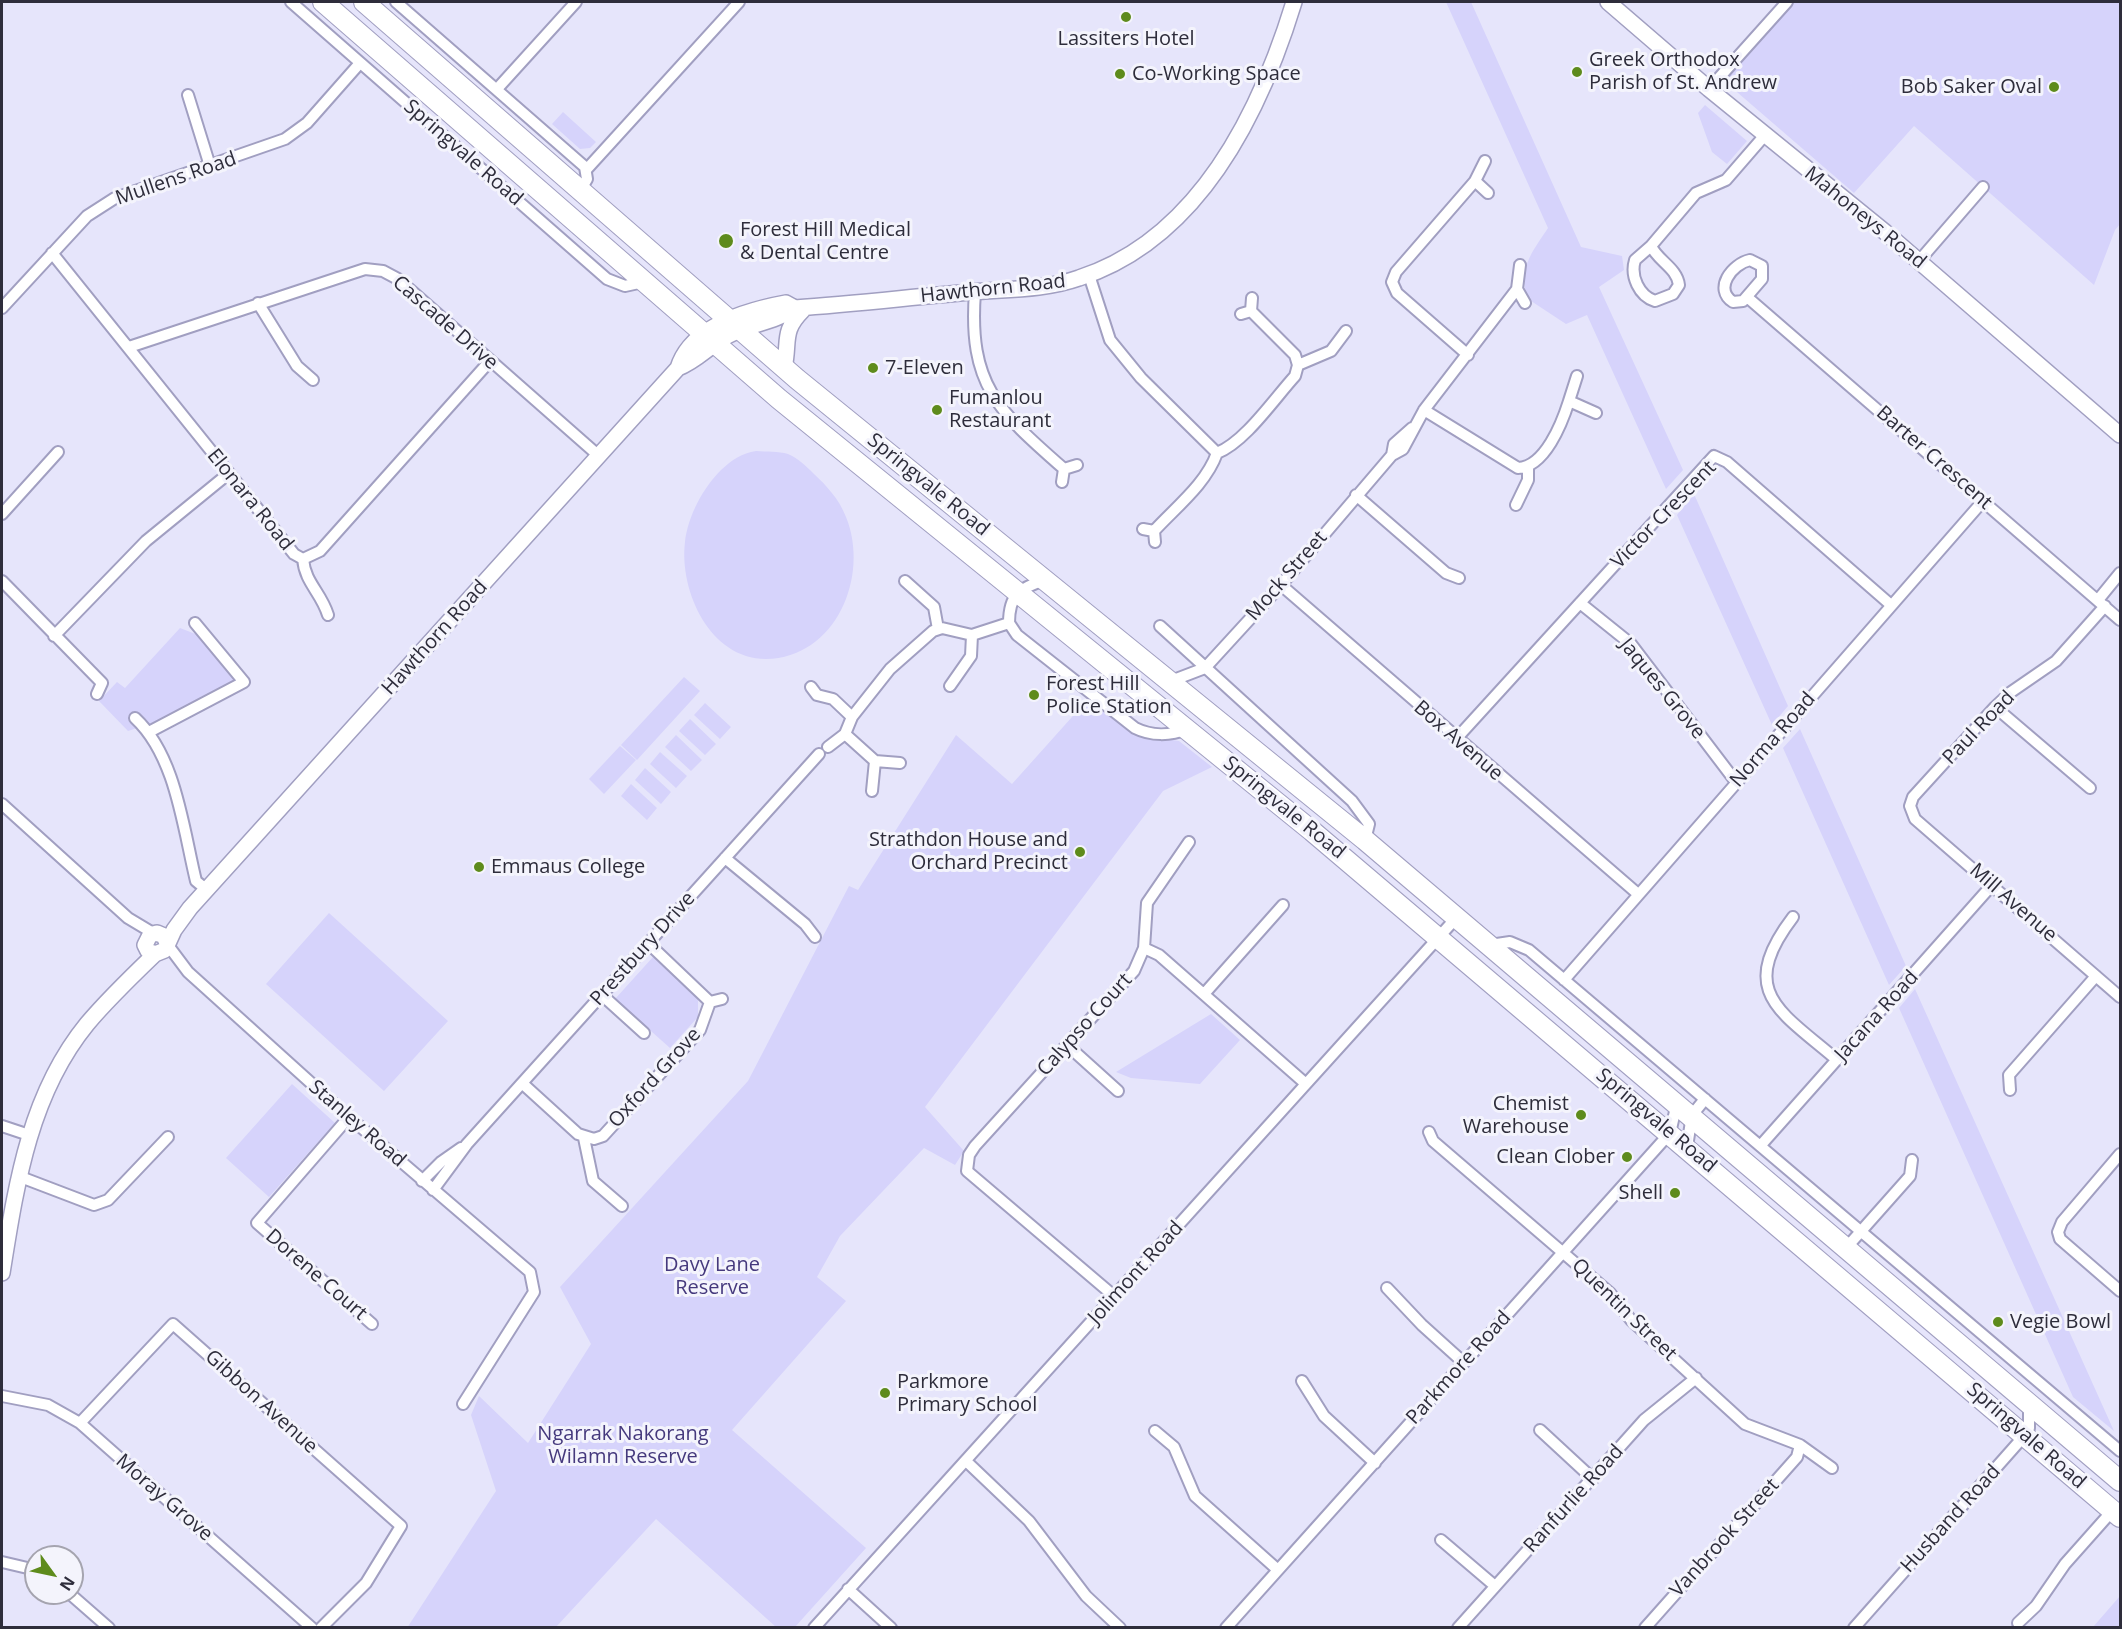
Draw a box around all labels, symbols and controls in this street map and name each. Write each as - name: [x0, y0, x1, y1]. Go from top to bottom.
- marker: Lassiters Hotel: [1119, 10, 1133, 24]
- place label: Lassiters Hotel: [1057, 27, 1195, 51]
- place label: Greek Orthodox Parish of St. Andrew: [1589, 48, 1777, 95]
- place label: Co-Working Space: [1132, 62, 1301, 86]
- marker: Greek Orthodox Parish of St. Andrew: [1570, 65, 1584, 79]
- marker: Co-Working Space: [1113, 67, 1127, 81]
- place label: Bob Saker Oval: [1901, 75, 2042, 99]
- marker: Bob Saker Oval: [2047, 80, 2061, 94]
- street label: Springvale Road: [399, 95, 527, 211]
- street label: Mullens Road: [112, 147, 240, 211]
- street label: Mahoneys Road: [1799, 162, 1931, 274]
- place label: Forest Hill Medical & Dental Centre: [740, 218, 911, 265]
- marker: Forest Hill Medical & Dental Centre: [717, 232, 735, 250]
- street label: Hawthorn Road: [919, 269, 1067, 309]
- street label: Cascade Drive: [387, 271, 503, 375]
- place label: 7-Eleven: [885, 356, 964, 380]
- marker: 7-Eleven: [866, 361, 880, 375]
- place label: Fumanlou Restaurant: [949, 386, 1051, 433]
- street label: Barter Crescent: [1871, 401, 1997, 515]
- marker: Fumanlou Restaurant: [930, 403, 944, 417]
- street label: Springvale Road: [862, 429, 994, 541]
- street label: Elonara Road: [202, 444, 298, 556]
- street label: Victor Crescent: [1606, 456, 1722, 574]
- street label: Mock Street: [1241, 526, 1333, 626]
- street label: Hawthorn Road: [377, 576, 493, 700]
- street label: Jaques Grove: [1614, 634, 1710, 744]
- place label: Forest Hill Police Station: [1046, 672, 1172, 719]
- street label: Paul Road: [1938, 686, 2020, 770]
- marker: Forest Hill Police Station: [1027, 688, 1041, 702]
- street label: Norma Road: [1725, 688, 1821, 792]
- street label: Box Avenue: [1409, 696, 1507, 786]
- street label: Springvale Road: [1218, 752, 1350, 864]
- place label: Strathdon House and Orchard Precinct: [869, 828, 1068, 875]
- marker: Strathdon House and Orchard Precinct: [1073, 845, 1087, 859]
- place label: Emmaus College: [491, 855, 645, 879]
- street label: Mill Avenue: [1964, 859, 2062, 947]
- marker: Emmaus College: [472, 860, 486, 874]
- street label: Prestbury Drive: [586, 887, 700, 1011]
- street label: Jacana Road: [1830, 966, 1924, 1066]
- street label: Calypso Court: [1033, 969, 1137, 1081]
- street label: Oxford Grove: [604, 1023, 706, 1133]
- street label: Springvale Road: [1591, 1064, 1721, 1178]
- street label: Stanley Road: [304, 1075, 410, 1173]
- place label: Chemist Warehouse: [1463, 1092, 1569, 1139]
- marker: Chemist Warehouse: [1574, 1108, 1588, 1122]
- place label: Clean Clober: [1496, 1145, 1615, 1169]
- marker: Clean Clober: [1620, 1150, 1634, 1164]
- place label: Shell: [1618, 1181, 1663, 1205]
- marker: Shell: [1668, 1186, 1682, 1200]
- street label: Jolimont Road: [1083, 1217, 1189, 1329]
- street label: Dorene Court: [260, 1224, 372, 1326]
- park label: Davy Lane Reserve: [664, 1253, 760, 1300]
- street label: Quentin Street: [1566, 1254, 1682, 1366]
- street label: Parkmore Road: [1402, 1306, 1516, 1430]
- place label: Vegie Bowl: [2010, 1310, 2111, 1334]
- marker: Vegie Bowl: [1991, 1315, 2005, 1329]
- street label: Gibbon Avenue: [200, 1345, 322, 1459]
- place label: Parkmore Primary School: [897, 1370, 1037, 1417]
- street label: Springvale Road: [1962, 1378, 2090, 1494]
- marker: Parkmore Primary School: [878, 1386, 892, 1400]
- park label: Ngarrak Nakorang Wilamn Reserve: [537, 1422, 709, 1469]
- street label: Ranfurlie Road: [1519, 1440, 1629, 1558]
- street label: Moray Grove: [111, 1449, 217, 1547]
- street label: Husband Road: [1896, 1460, 2006, 1578]
- street label: Vanbrook Street: [1665, 1474, 1785, 1602]
- north arrow: [24, 1545, 84, 1605]
- text: N: [55, 1572, 80, 1595]

